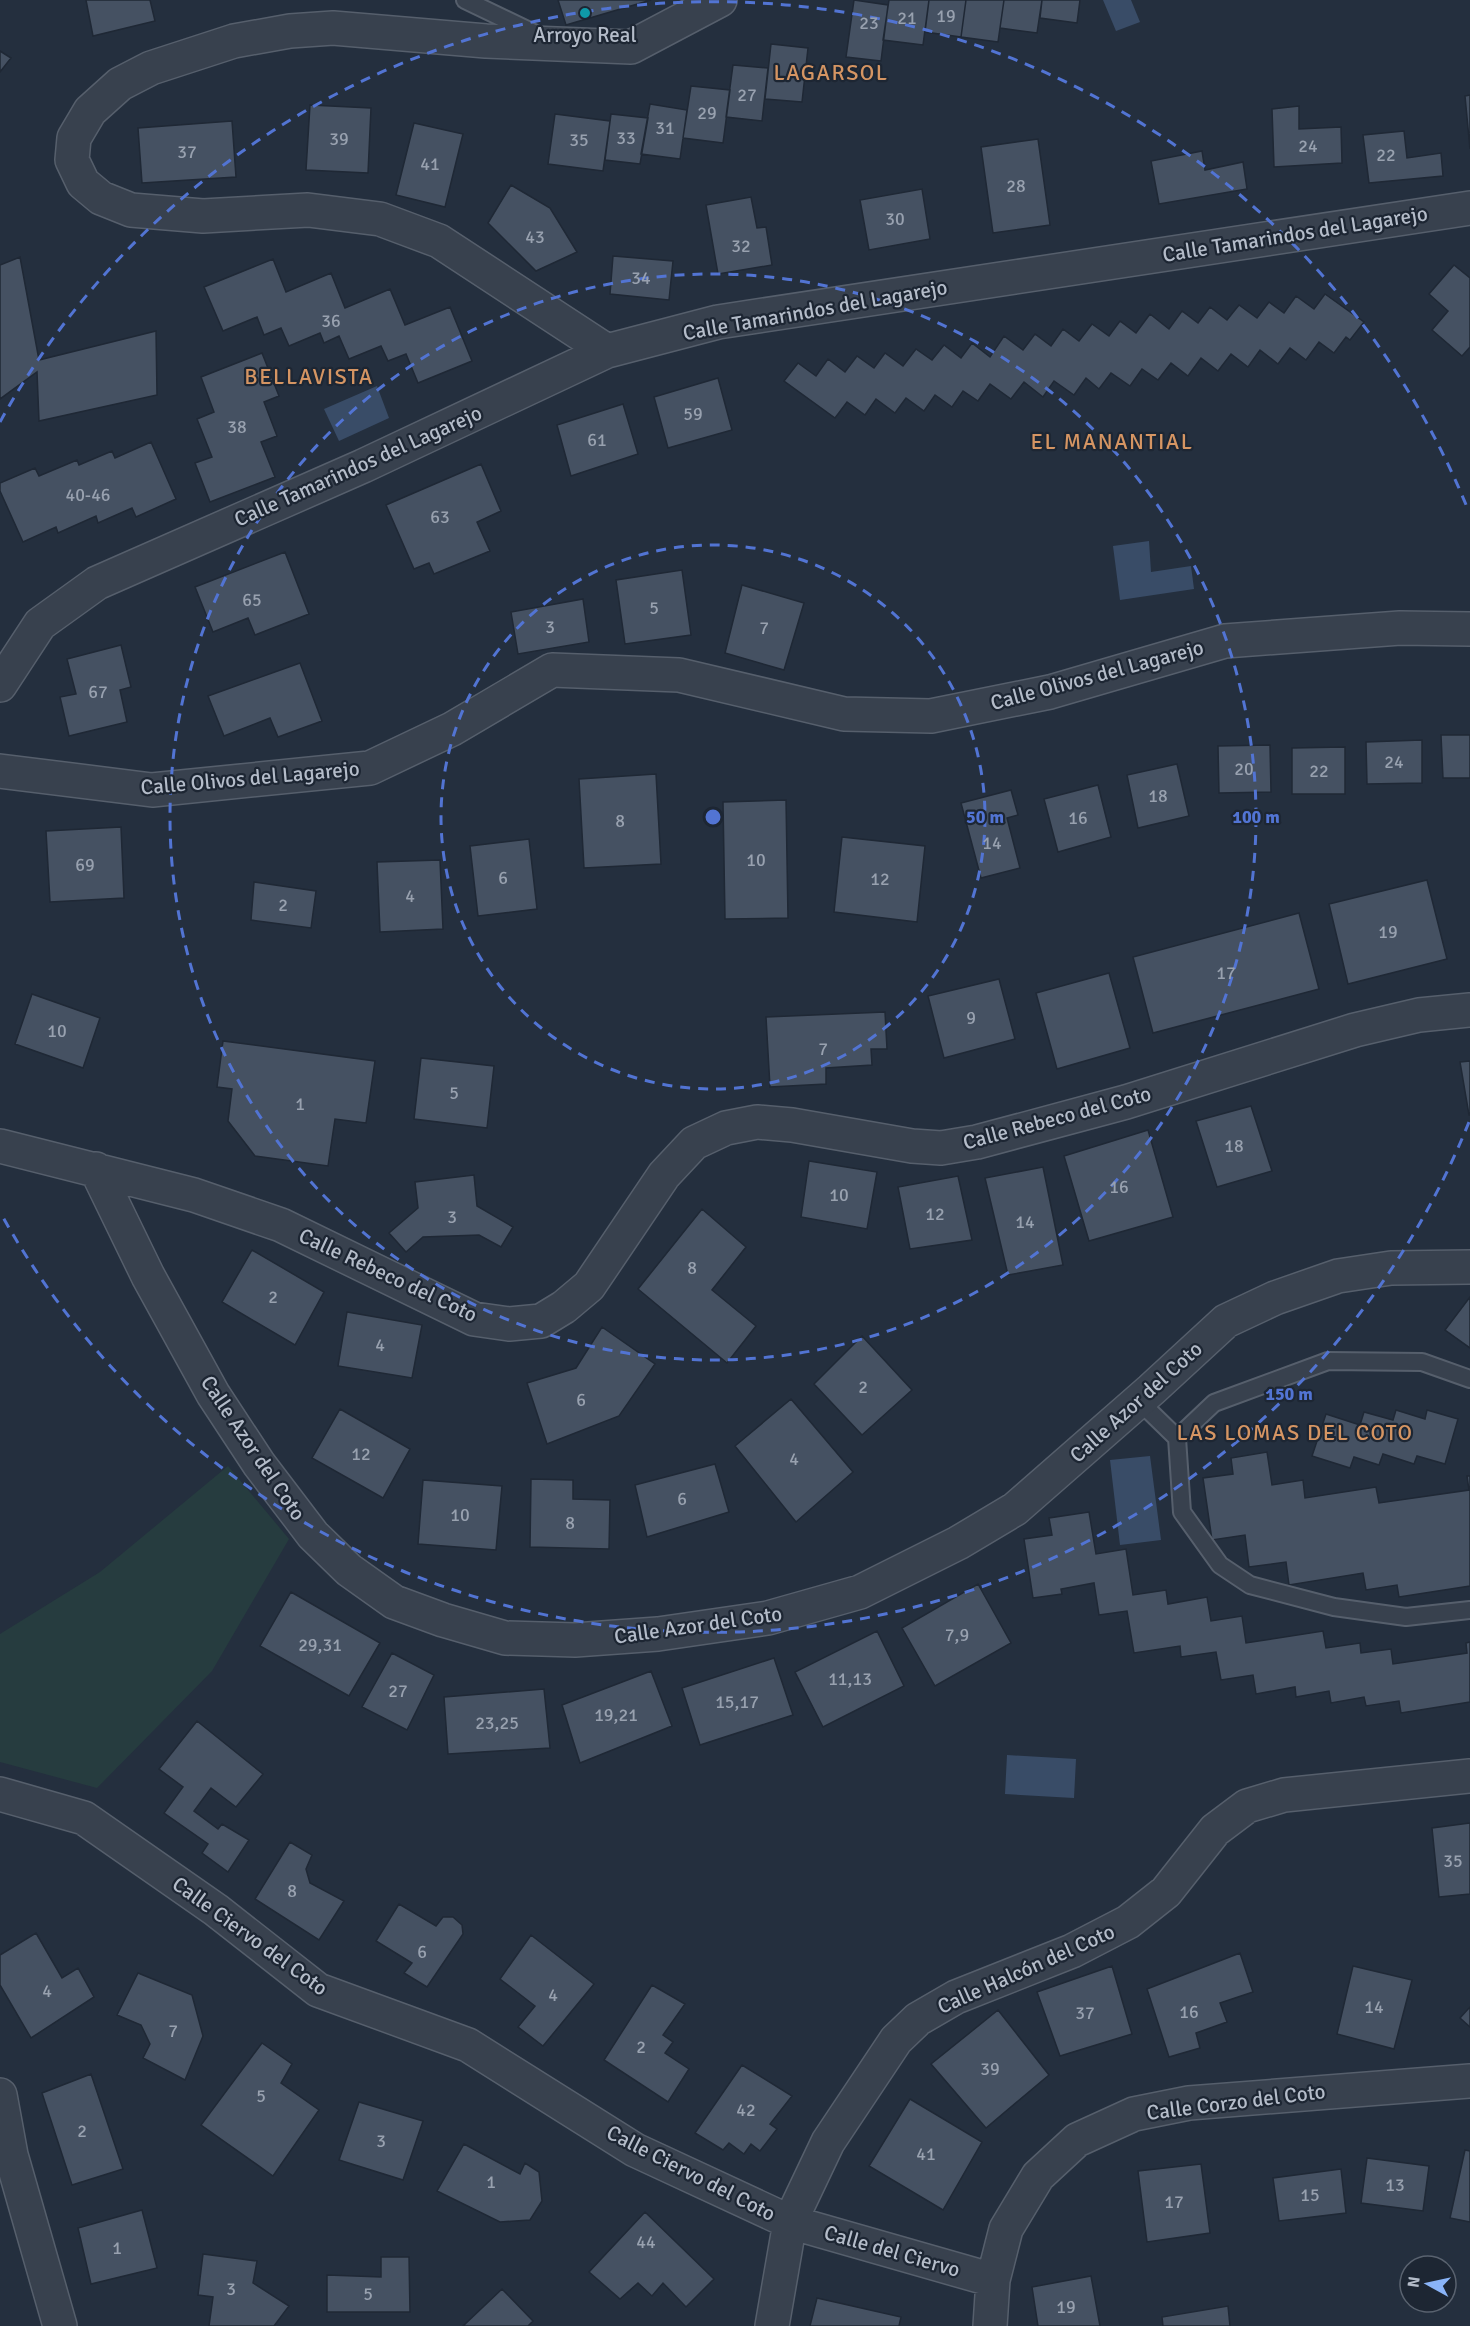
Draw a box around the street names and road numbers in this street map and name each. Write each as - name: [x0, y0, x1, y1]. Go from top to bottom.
- street label: Calle Tamarindos del Lagarejo: [1161, 200, 1429, 268]
- street label: Calle Tamarindos del Lagarejo: [681, 274, 949, 346]
- street label: Calle Tamarindos del Lagarejo: [230, 400, 486, 532]
- street label: Calle Olivos del Lagarejo: [988, 634, 1206, 716]
- street label: Calle Olivos del Lagarejo: [139, 755, 361, 801]
- street label: Calle Rebeco del Coto: [960, 1080, 1154, 1156]
- street label: Calle Rebeco del Coto: [295, 1222, 481, 1328]
- street label: Calle Azor del Coto: [1064, 1336, 1208, 1468]
- street label: Calle Azor del Coto: [195, 1371, 311, 1525]
- street label: Calle Azor del Coto: [612, 1600, 784, 1650]
- street label: Calle Ciervo del Coto: [167, 1871, 333, 2001]
- street label: Calle Halcón del Coto: [933, 1918, 1119, 2020]
- street label: Calle Corzo del Coto: [1145, 2078, 1327, 2126]
- street label: Calle Ciervo del Coto: [602, 2119, 780, 2227]
- street label: Calle del Ciervo: [821, 2219, 963, 2283]

